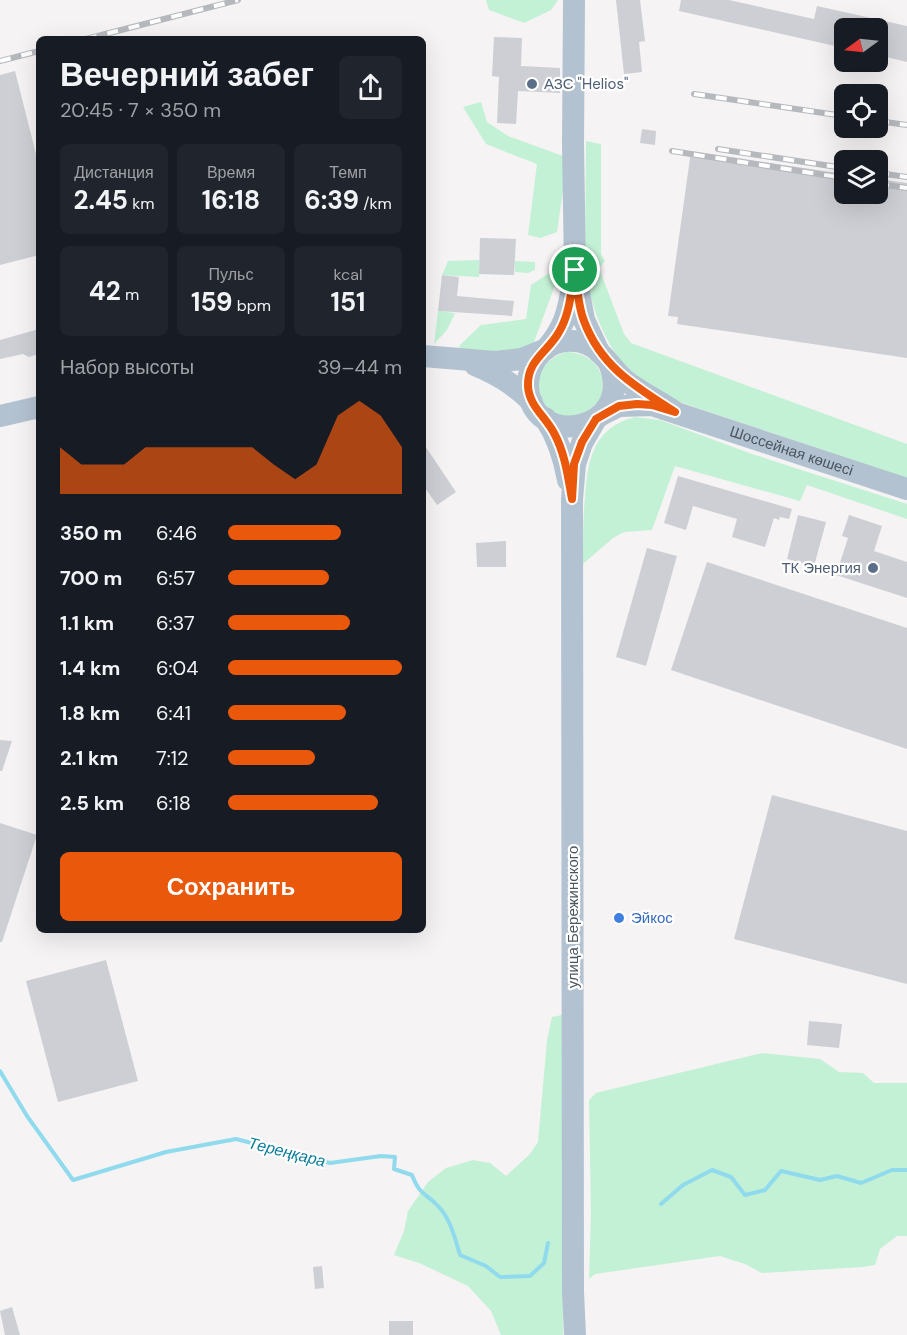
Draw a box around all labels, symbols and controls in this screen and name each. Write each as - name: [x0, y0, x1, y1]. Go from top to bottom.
- north arrow: [834, 18, 888, 72]
- map controls: [834, 18, 888, 204]
- text: Вечерний забег: [60, 53, 314, 96]
- button: share: [339, 56, 402, 119]
- place label: АЗС "Helios": [544, 74, 628, 94]
- marker: АЗС "Helios": [525, 77, 539, 91]
- button: locate: [834, 84, 888, 138]
- text: 20:45 · 7 × 350 m: [60, 97, 221, 123]
- button: layers: [834, 150, 888, 204]
- text: Дистанция: [74, 162, 154, 183]
- text: Время: [207, 162, 255, 183]
- text: Темп: [329, 162, 367, 183]
- text: 2.45: [73, 183, 128, 217]
- text: 16:18: [202, 183, 260, 217]
- text: 6:39: [304, 183, 359, 217]
- text: km: [128, 193, 155, 214]
- text: /km: [359, 193, 392, 214]
- pin: [549, 244, 600, 295]
- icon: arrive: [558, 253, 591, 286]
- text: Пульс: [209, 264, 253, 285]
- text: kcal: [334, 264, 362, 285]
- text: 42: [89, 274, 121, 308]
- text: m: [121, 284, 139, 305]
- text: 159: [191, 285, 232, 319]
- text: 151: [330, 285, 366, 319]
- text: bpm: [232, 295, 271, 316]
- text: Набор высоты: [60, 354, 194, 380]
- text: 39–44 m: [317, 354, 402, 380]
- street label: Шоссейная көшесі: [727, 421, 856, 481]
- text: 350 m: [60, 520, 122, 546]
- text: 6:46: [156, 520, 197, 546]
- place label: ТК Энергия: [781, 558, 861, 578]
- marker: ТК Энергия: [866, 561, 880, 575]
- text: 700 m: [60, 565, 122, 591]
- text: 6:57: [156, 565, 195, 591]
- text: 1.1 km: [60, 610, 114, 636]
- text: 6:37: [156, 610, 195, 636]
- text: 1.4 km: [60, 655, 120, 681]
- text: 6:04: [156, 655, 198, 681]
- text: 1.8 km: [60, 700, 120, 726]
- text: 6:41: [156, 700, 191, 726]
- text: 2.1 km: [60, 745, 118, 771]
- text: 7:12: [156, 745, 188, 771]
- text: 2.5 km: [60, 790, 124, 816]
- text: 6:18: [156, 790, 191, 816]
- street label: улица Бережинского: [563, 846, 583, 988]
- button: Сохранить: [60, 852, 402, 921]
- place label: Эйкос: [631, 908, 673, 928]
- marker: Эйкос: [612, 911, 626, 925]
- water label: Тереңқара: [246, 1132, 328, 1172]

